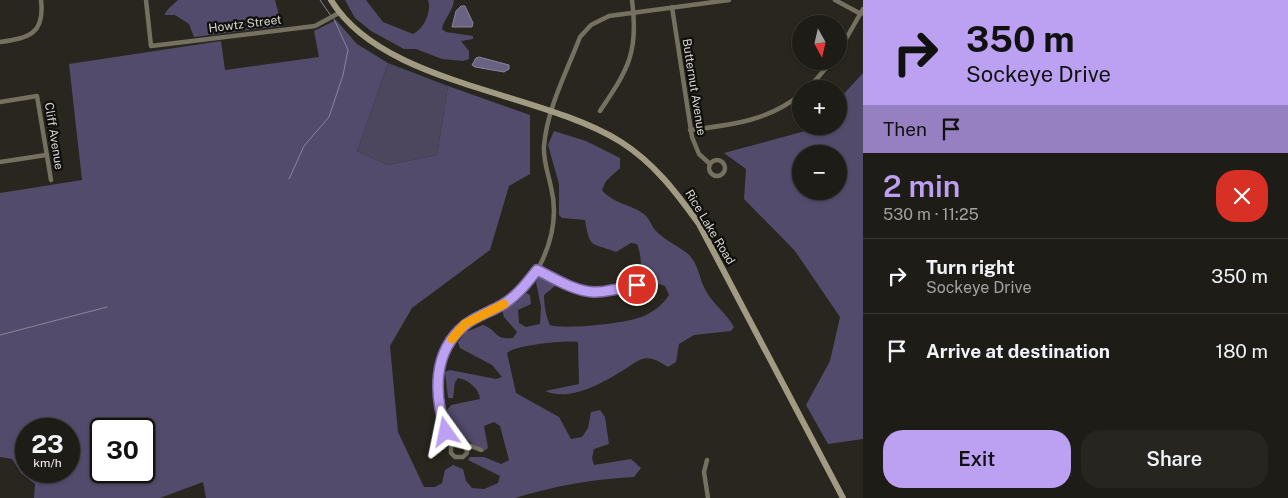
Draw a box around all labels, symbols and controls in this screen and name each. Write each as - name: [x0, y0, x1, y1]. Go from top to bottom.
- street label: Howtz Street: [208, 13, 283, 35]
- north arrow: [792, 15, 848, 70]
- map controls: [792, 15, 847, 200]
- text: 350 m: [966, 19, 1075, 60]
- icon: right: [883, 20, 948, 85]
- street label: Butternut Avenue: [679, 38, 709, 137]
- text: Sockeye Drive: [966, 61, 1111, 87]
- button: +: [792, 80, 847, 135]
- street label: Cliff Avenue: [42, 101, 66, 171]
- icon: arrive: [937, 115, 965, 143]
- text: Then: [883, 118, 927, 140]
- button: −: [792, 145, 847, 200]
- text: 2 min: [883, 168, 960, 204]
- button: close: [1216, 170, 1268, 222]
- street label: Rice Lake Road: [682, 187, 738, 267]
- text: 530 m · 11:25: [883, 205, 979, 224]
- text: Turn right: [926, 256, 1015, 278]
- icon: right: [883, 262, 911, 290]
- pin: [616, 264, 658, 306]
- text: 350 m: [1211, 265, 1268, 287]
- icon: arrive: [623, 271, 651, 299]
- text: Sockeye Drive: [926, 278, 1031, 297]
- icon: arrive: [883, 337, 911, 365]
- text: Arrive at destination: [926, 340, 1110, 362]
- text: 180 m: [1215, 340, 1268, 362]
- position arrow: [419, 405, 471, 457]
- speed limit sign: 30: [90, 418, 155, 483]
- text: 23: [31, 429, 64, 459]
- button: Exit: [883, 430, 1071, 488]
- button: Share: [1081, 430, 1268, 488]
- text: km/h: [33, 456, 62, 470]

